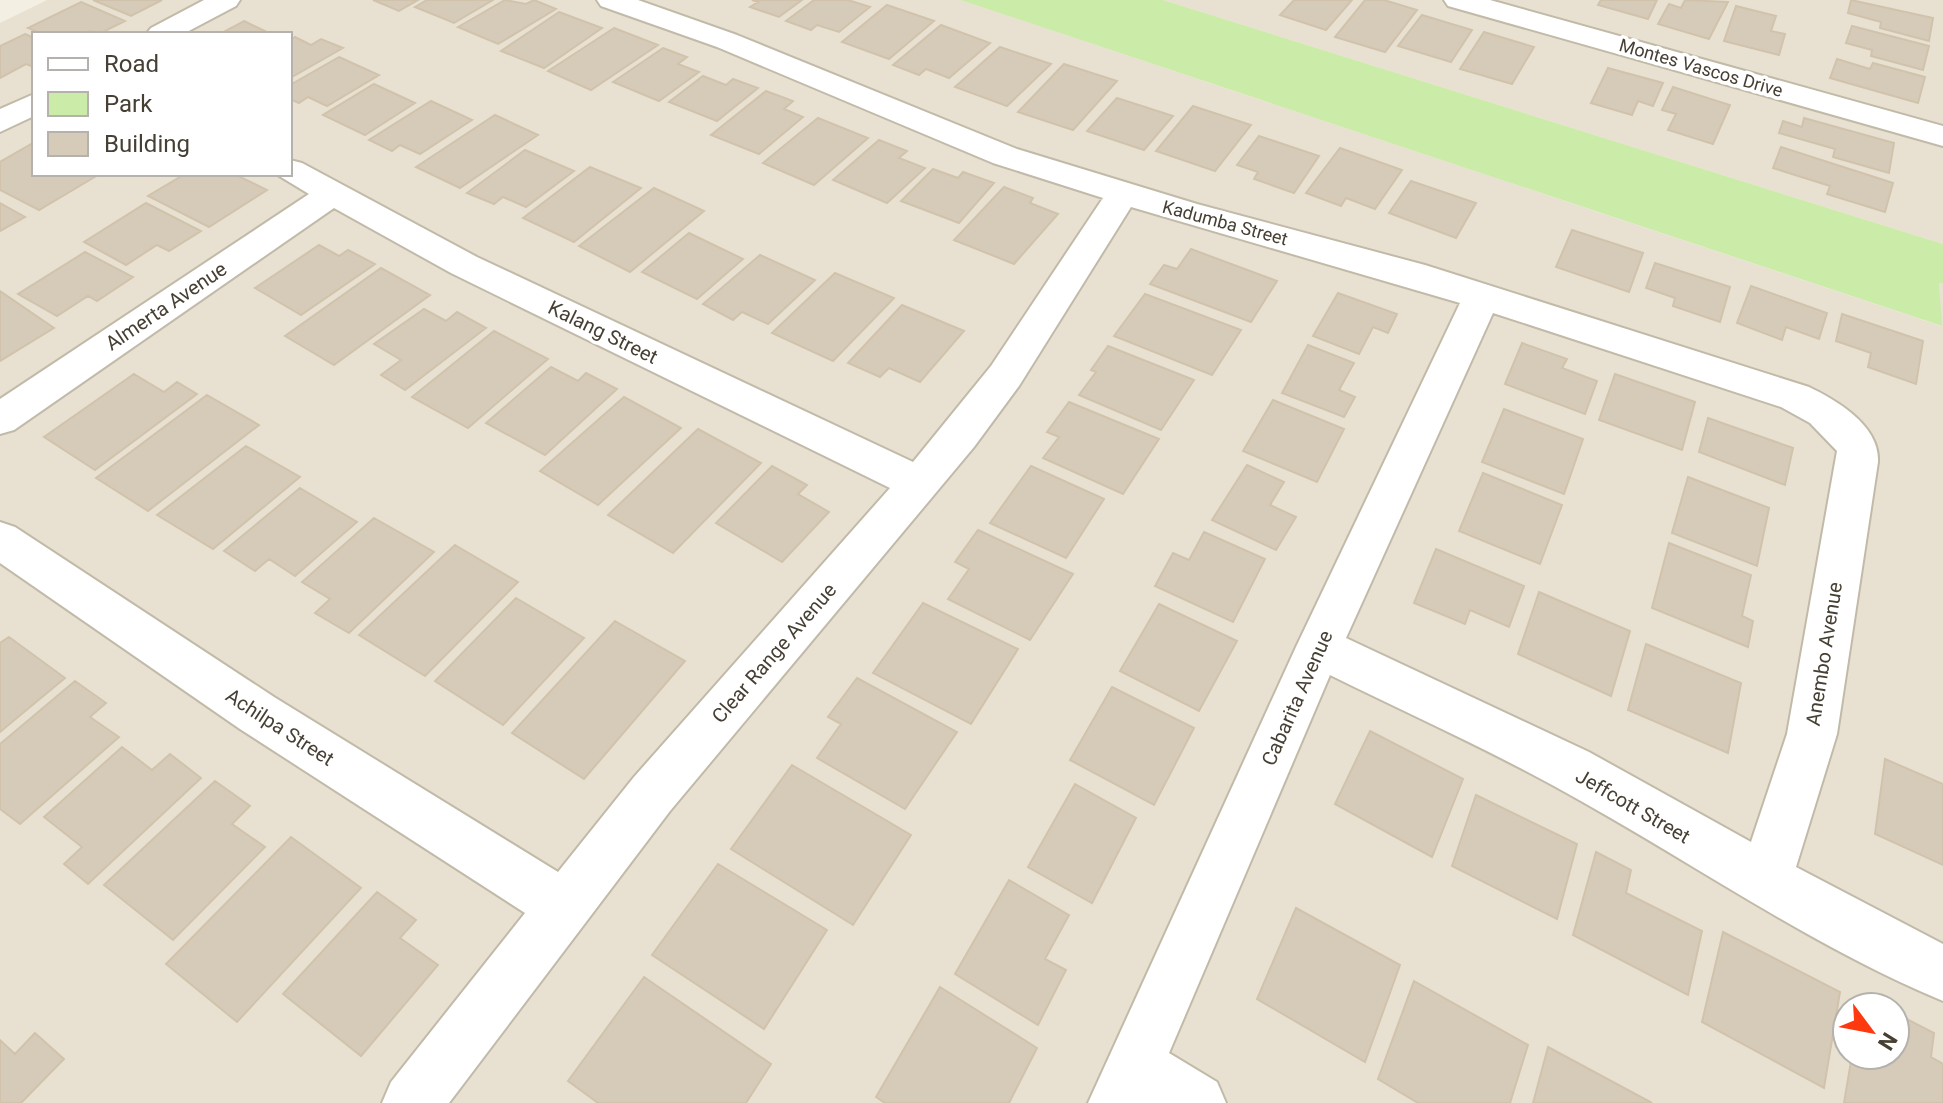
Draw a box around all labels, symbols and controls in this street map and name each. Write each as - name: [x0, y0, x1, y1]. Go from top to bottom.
- legend: [32, 32, 292, 176]
- street label: Montes Vascos Drive: [1617, 34, 1785, 101]
- text: Road: [104, 50, 159, 78]
- text: Park: [104, 90, 153, 118]
- text: Building: [104, 130, 190, 158]
- street label: Kadumba Street: [1160, 196, 1290, 249]
- street label: Almerta Avenue: [101, 257, 231, 355]
- street label: Kalang Street: [544, 295, 662, 369]
- street label: Clear Range Avenue: [707, 578, 841, 728]
- street label: Anembo Avenue: [1801, 580, 1847, 728]
- street label: Cabarita Avenue: [1256, 627, 1338, 769]
- street label: Achilpa Street: [221, 683, 339, 771]
- street label: Jeffcott Street: [1572, 764, 1694, 848]
- north arrow: [1831, 991, 1911, 1071]
- text: N: [1873, 1028, 1902, 1055]

